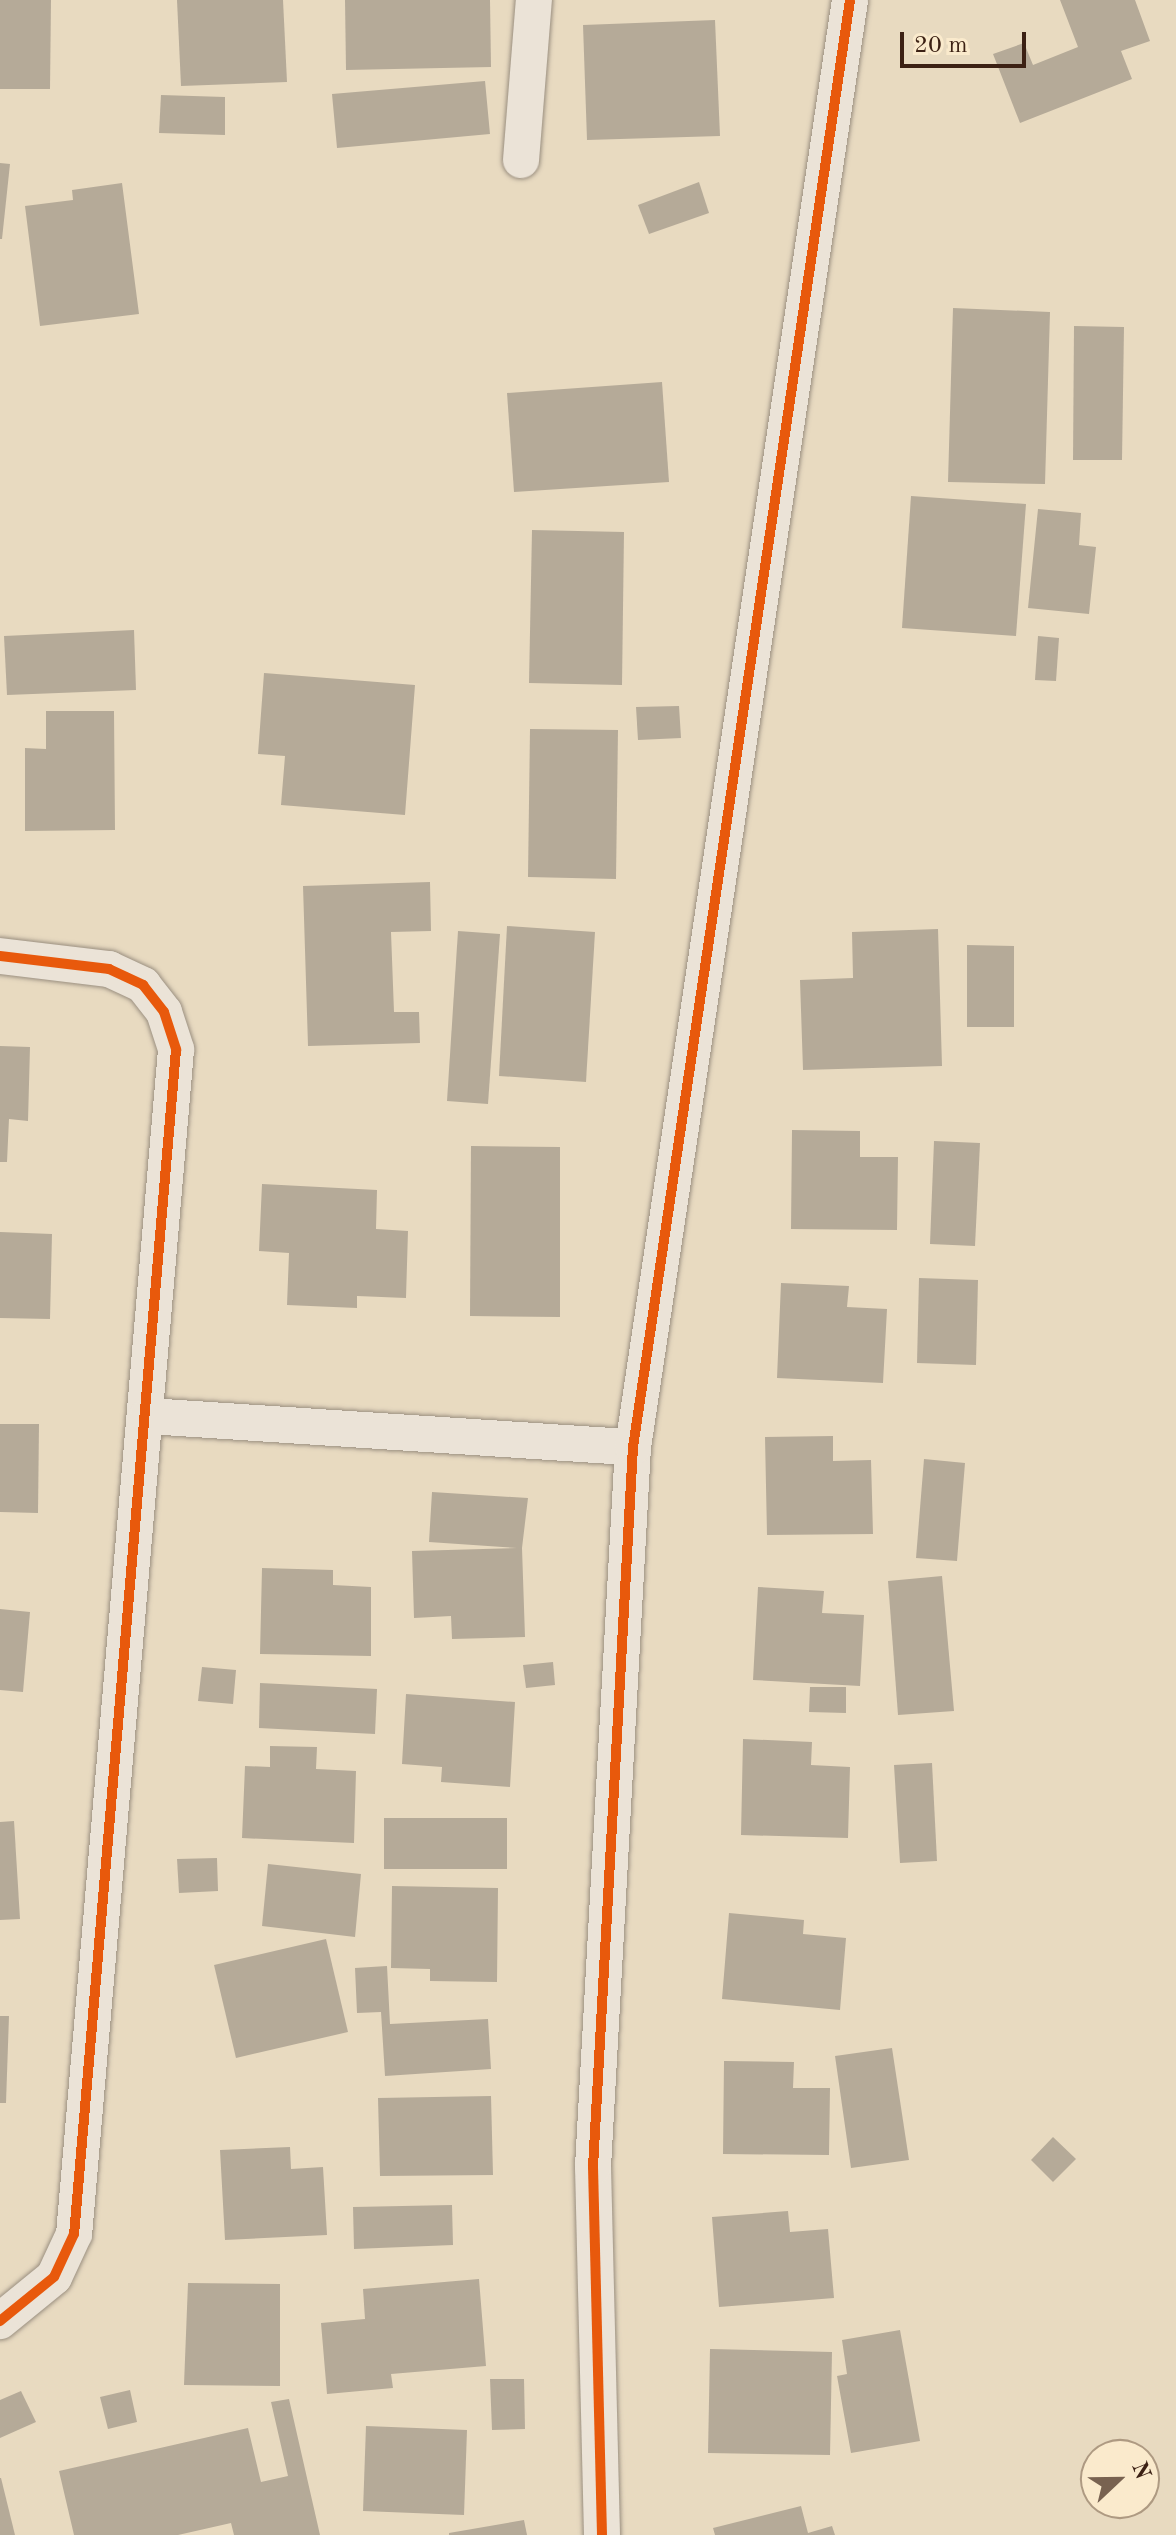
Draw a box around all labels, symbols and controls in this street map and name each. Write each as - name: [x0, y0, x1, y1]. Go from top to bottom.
- scale bar: [904, 16, 1030, 66]
- text: 20 m: [914, 34, 968, 58]
- north arrow: [1080, 2439, 1160, 2519]
- text: N: [1127, 2459, 1154, 2483]

